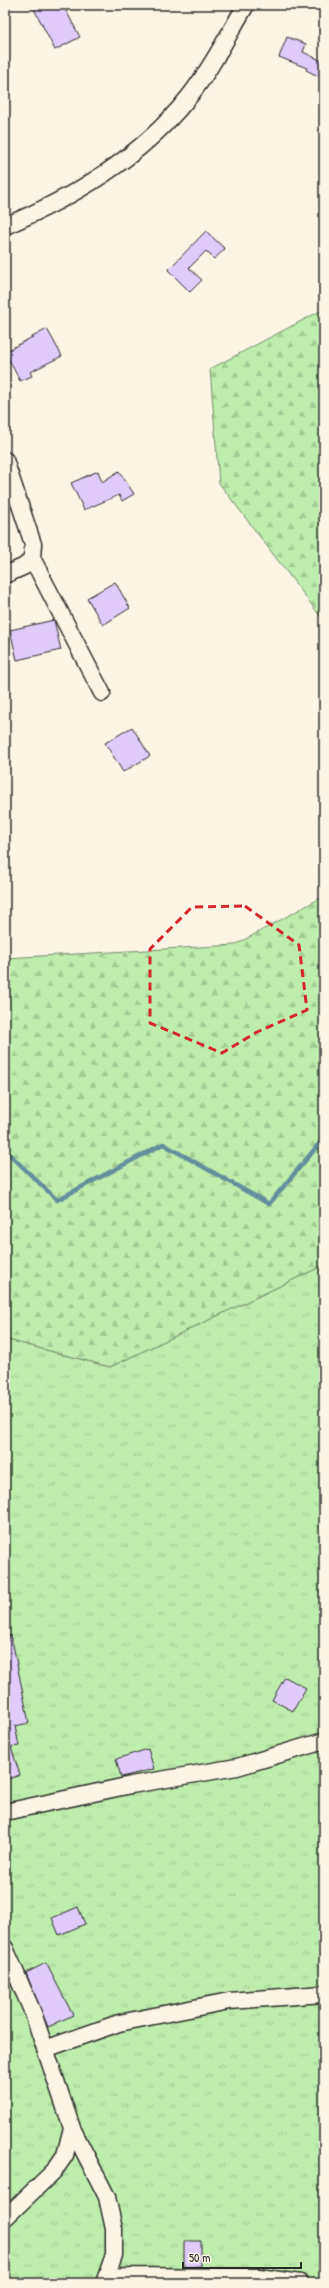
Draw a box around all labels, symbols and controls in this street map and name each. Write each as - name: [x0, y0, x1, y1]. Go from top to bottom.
- scale bar: [183, 2244, 301, 2270]
- text: 50 m: [189, 2249, 210, 2266]

